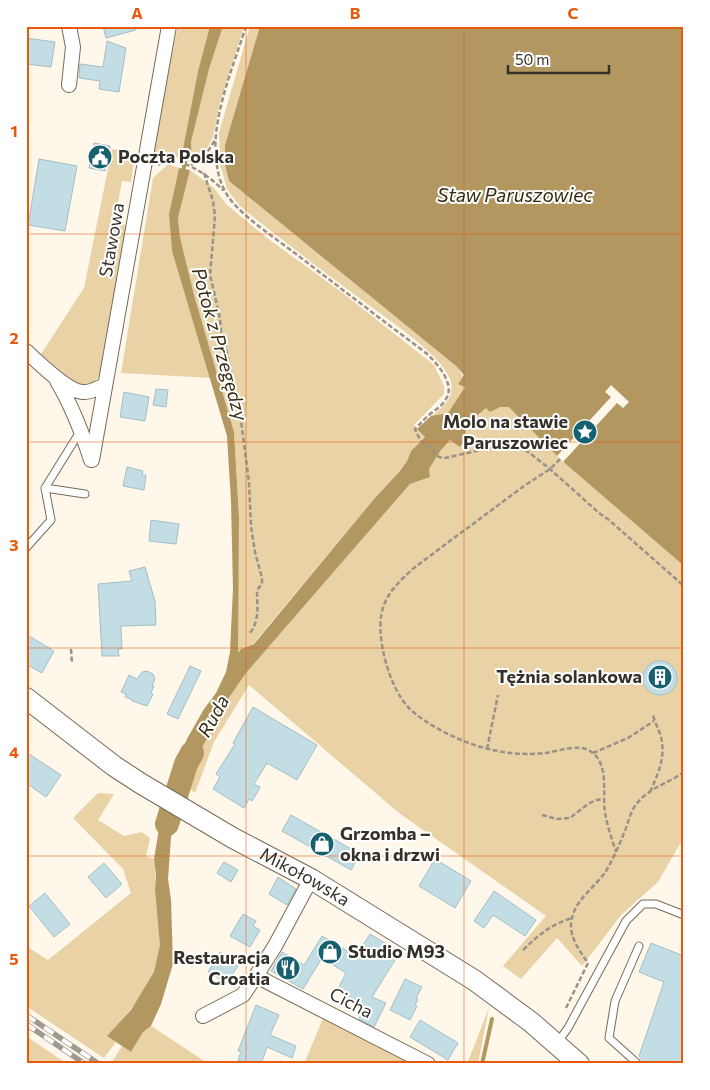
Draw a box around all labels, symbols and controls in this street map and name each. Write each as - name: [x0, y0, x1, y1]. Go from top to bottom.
- text: A: [131, 3, 143, 22]
- text: B: [350, 3, 361, 22]
- text: C: [568, 3, 579, 22]
- scale bar: [508, 42, 609, 74]
- text: 50 m: [515, 50, 549, 68]
- text: 1: [10, 121, 18, 140]
- public building icon: Poczta Polska: [87, 144, 113, 170]
- place label: Poczta Polska: [118, 145, 234, 167]
- water label: Staw Paruszowiec: [437, 183, 593, 206]
- street label: Stawowa: [94, 201, 128, 279]
- water label: Potok z Przegędzy: [188, 265, 254, 424]
- text: 2: [9, 328, 19, 347]
- place label: Molo na stawie Paruszowiec: [443, 410, 568, 453]
- place icon: Molo na stawie Paruszowiec: [572, 419, 598, 445]
- text: 3: [9, 535, 19, 554]
- building icon: Tężnia solankowa: [647, 664, 673, 690]
- place label: Tężnia solankowa: [496, 665, 642, 687]
- water label: Ruda: [192, 691, 233, 741]
- text: 4: [9, 742, 19, 761]
- place label: Grzomba – okna i drzwi: [340, 822, 440, 865]
- shop icon: Grzomba – okna i drzwi: [309, 831, 335, 857]
- street label: Mikołowska: [257, 842, 354, 910]
- shop icon: Studio M93: [317, 939, 343, 965]
- place label: Studio M93: [348, 940, 445, 962]
- place label: Restauracja Croatia: [173, 946, 270, 989]
- text: 5: [9, 949, 19, 968]
- restaurant icon: Restauracja Croatia: [275, 955, 301, 981]
- street label: Cicha: [326, 982, 377, 1022]

